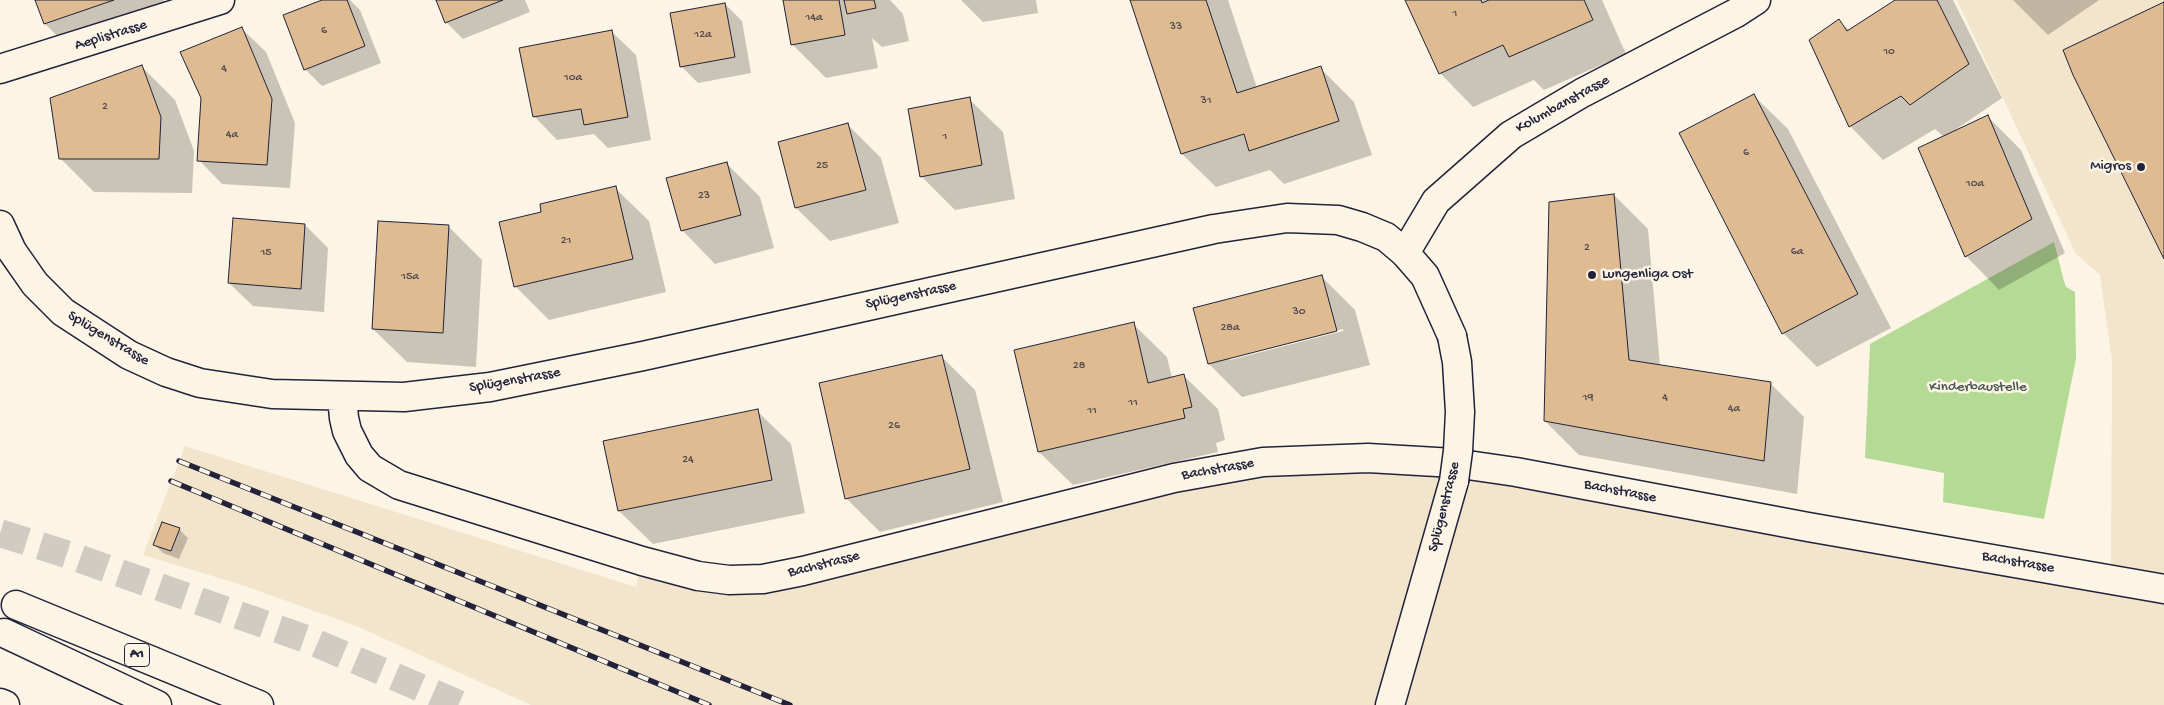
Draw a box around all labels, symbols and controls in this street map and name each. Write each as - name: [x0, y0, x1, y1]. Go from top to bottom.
- house number: 1: [1453, 7, 1457, 21]
- house number: 14a: [805, 11, 823, 25]
- street label: Aeplistrasse: [73, 16, 149, 56]
- house number: 33: [1170, 20, 1182, 34]
- house number: 6: [321, 24, 327, 38]
- house number: 12a: [694, 28, 712, 42]
- house number: 10: [1883, 45, 1895, 59]
- house number: 4: [221, 62, 227, 76]
- house number: 10a: [564, 71, 582, 85]
- street label: Kolumbanstrasse: [1513, 72, 1613, 138]
- house number: 31: [1200, 94, 1212, 108]
- house number: 2: [102, 100, 108, 114]
- house number: 4a: [226, 128, 238, 142]
- house number: 1: [943, 130, 947, 144]
- house number: 6: [1743, 146, 1749, 160]
- place label: Migros: [2090, 158, 2131, 176]
- house number: 25: [816, 159, 828, 173]
- marker: Migros: [2135, 161, 2147, 173]
- house number: 10a: [1966, 177, 1984, 191]
- house number: 23: [698, 189, 710, 203]
- house number: 21: [561, 234, 571, 248]
- house number: 2: [1584, 241, 1590, 255]
- house number: 6a: [1791, 245, 1803, 259]
- house number: 15: [260, 246, 272, 260]
- place label: Lungenliga Ost: [1602, 266, 1693, 284]
- marker: Lungenliga Ost: [1586, 269, 1598, 281]
- house number: 15a: [401, 270, 419, 284]
- street label: Splügenstrasse: [864, 278, 958, 314]
- house number: 30: [1292, 305, 1306, 319]
- street label: Splügenstrasse: [64, 308, 152, 370]
- house number: 28a: [1220, 321, 1240, 335]
- house number: 28: [1073, 359, 1085, 373]
- street label: Splügenstrasse: [468, 364, 562, 398]
- park label: Kinderbaustelle: [1929, 379, 2027, 397]
- house number: 19: [1583, 391, 1593, 405]
- house number: 4: [1662, 391, 1668, 405]
- house number: 11: [1128, 396, 1138, 410]
- house number: 4a: [1728, 402, 1740, 416]
- house number: 11: [1087, 404, 1097, 418]
- house number: 26: [888, 419, 900, 433]
- house number: 24: [682, 453, 694, 467]
- street label: Bachstrasse: [1180, 455, 1256, 485]
- street label: Splügenstrasse: [1425, 460, 1465, 554]
- street label: Bachstrasse: [1582, 476, 1658, 508]
- street label: Bachstrasse: [786, 547, 862, 583]
- street label: Bachstrasse: [1980, 548, 2056, 578]
- road number: A1: [124, 644, 150, 666]

